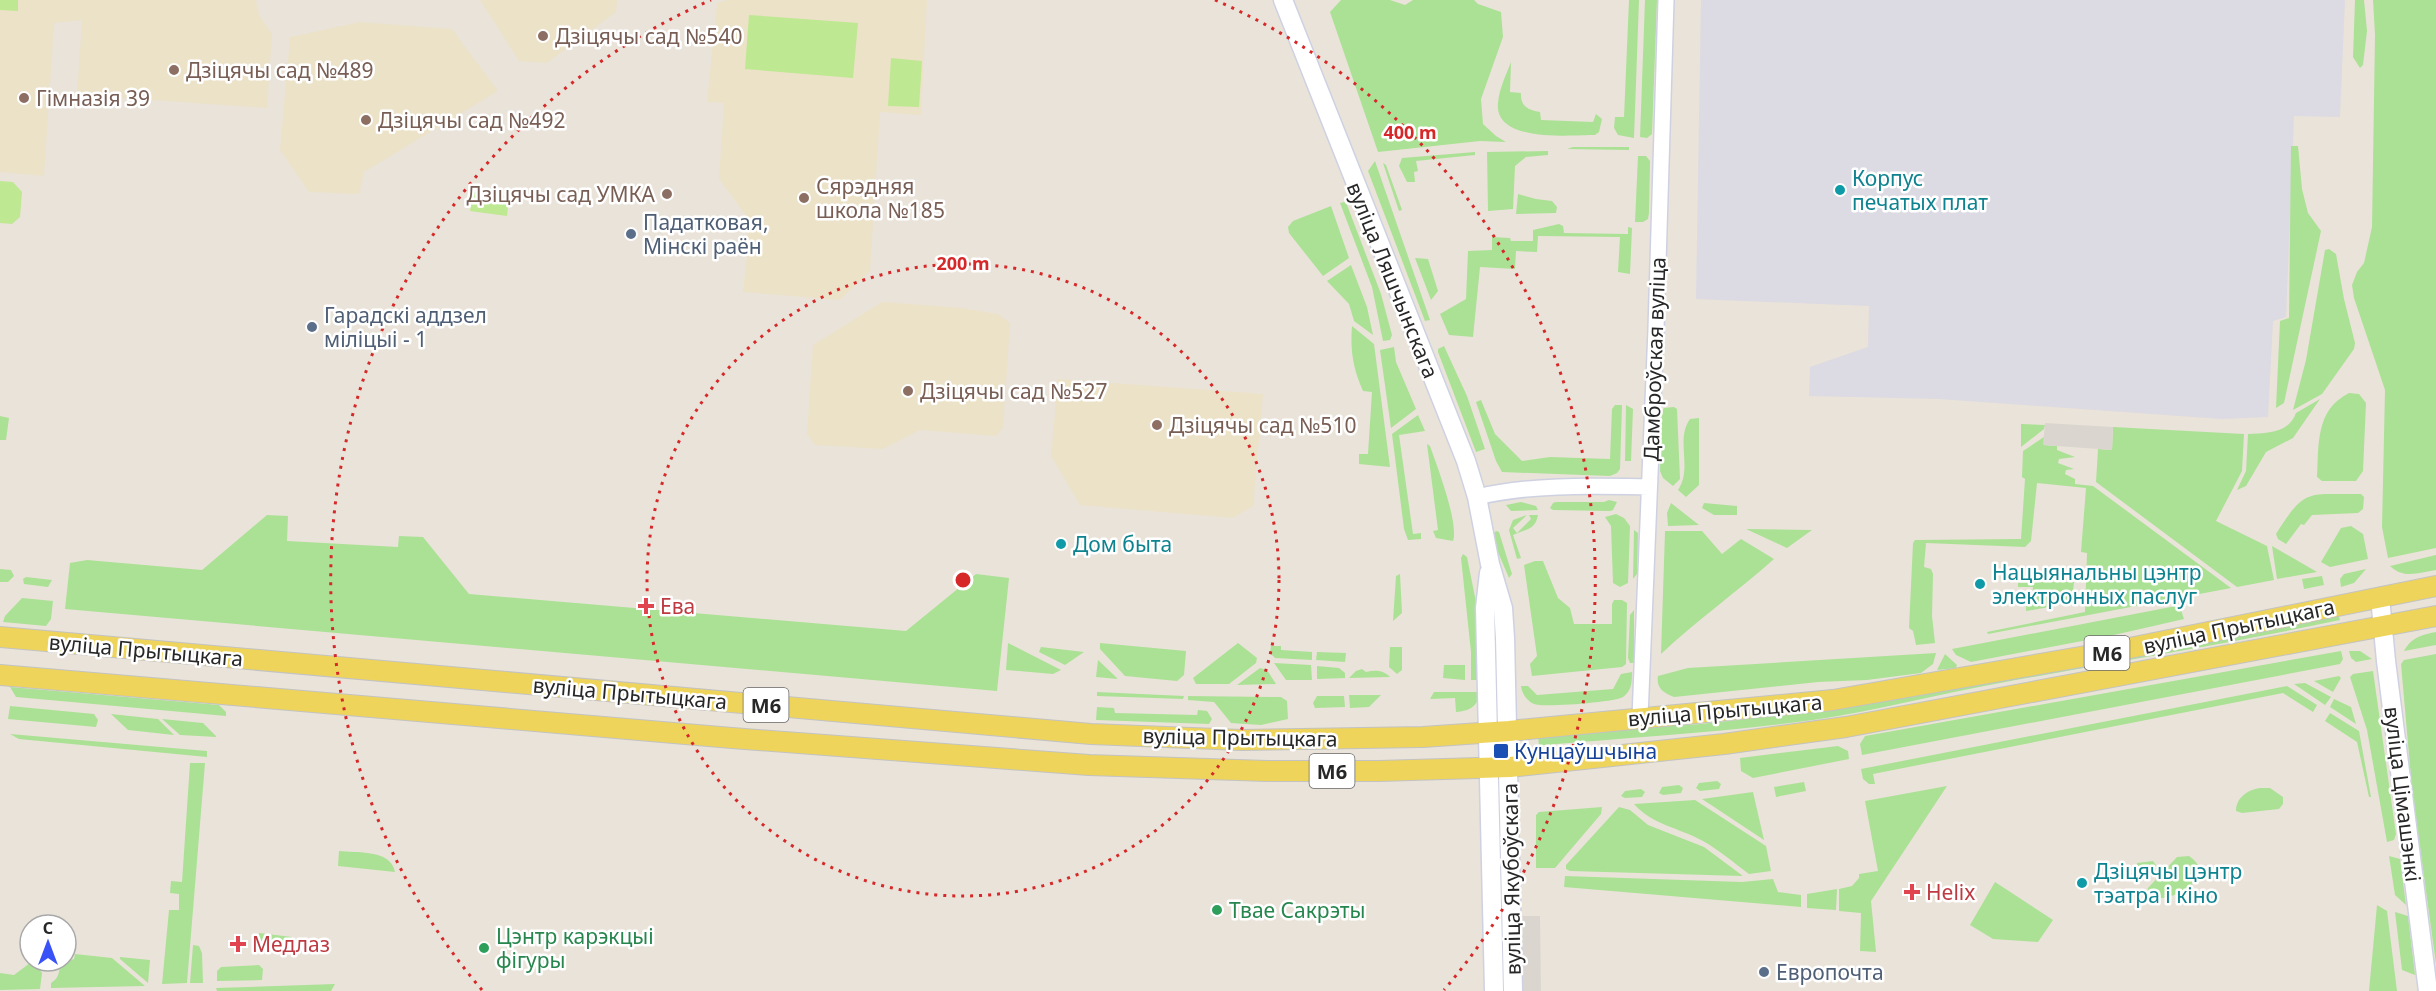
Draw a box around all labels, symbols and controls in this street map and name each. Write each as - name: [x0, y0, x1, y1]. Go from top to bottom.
- place label: Дзіцячы сад №540: [555, 22, 742, 50]
- marker: Дзіцячы сад №540: [536, 29, 550, 43]
- place label: Дзіцячы сад №489: [186, 56, 373, 84]
- marker: Дзіцячы сад №489: [167, 63, 181, 77]
- place label: Гімназія 39: [36, 84, 150, 112]
- marker: Гімназія 39: [17, 91, 31, 105]
- place label: Дзіцячы сад №492: [378, 106, 565, 134]
- marker: Дзіцячы сад №492: [359, 113, 373, 127]
- text: 400 m: [1383, 120, 1437, 144]
- place label: Корпус печатых плат: [1852, 164, 1988, 216]
- place label: Сярэдняя школа №185: [816, 172, 945, 224]
- street label: вуліца Ляшчынскага: [1341, 178, 1445, 382]
- place label: Дзіцячы сад УМКА: [467, 180, 656, 208]
- marker: Корпус печатых плат: [1833, 183, 1847, 197]
- marker: Дзіцячы сад УМКА: [660, 187, 674, 201]
- marker: Сярэдняя школа №185: [797, 191, 811, 205]
- place label: Падатковая, Мінскі раён: [643, 208, 769, 260]
- marker: Падатковая, Мінскі раён: [624, 227, 638, 241]
- text: 200 m: [936, 251, 990, 275]
- street label: Дамброўская вуліца: [1636, 256, 1672, 462]
- place label: Гарадскі аддзел міліцыі - 1: [324, 301, 487, 353]
- marker: Гарадскі аддзел міліцыі - 1: [305, 320, 319, 334]
- place label: Дзіцячы сад №527: [920, 377, 1107, 405]
- marker: Дзіцячы сад №527: [901, 384, 915, 398]
- place label: Дзіцячы сад №510: [1169, 411, 1356, 439]
- marker: Дзіцячы сад №510: [1150, 418, 1164, 432]
- place label: Дом быта: [1073, 530, 1172, 558]
- marker: Дом быта: [1054, 537, 1068, 551]
- place label: Нацыянальны цэнтр электронных паслуг: [1992, 558, 2201, 610]
- centre of rings: [953, 570, 973, 590]
- marker: Нацыянальны цэнтр электронных паслуг: [1973, 577, 1987, 591]
- place label: Ева: [660, 592, 695, 620]
- street label: вуліца Прытыцкага: [2141, 592, 2337, 660]
- marker: Ева: [637, 597, 655, 615]
- street label: вуліца Прытыцкага: [48, 628, 244, 672]
- road number: М6: [2084, 636, 2130, 670]
- street label: вуліца Прытыцкага: [532, 671, 728, 715]
- road number: М6: [744, 688, 789, 722]
- street label: вуліца Прытыцкага: [1627, 688, 1823, 732]
- street label: вуліца Цімашэнкі: [2378, 705, 2428, 883]
- street label: вуліца Прытыцкага: [1142, 721, 1338, 753]
- place label: Кунцаўшчына: [1514, 737, 1657, 765]
- marker: Кунцаўшчына: [1492, 742, 1510, 760]
- road number: М6: [1310, 754, 1354, 788]
- street label: вуліца Якубоўскага: [1495, 783, 1527, 975]
- place label: Дзіцячы цэнтр тэатра і кіно: [2094, 857, 2242, 909]
- marker: Дзіцячы цэнтр тэатра і кіно: [2075, 876, 2089, 890]
- place label: Helix: [1926, 878, 1975, 906]
- marker: Helix: [1903, 883, 1921, 901]
- place label: Твае Сакрэты: [1229, 896, 1366, 924]
- marker: Твае Сакрэты: [1210, 903, 1224, 917]
- north arrow: [18, 913, 78, 973]
- text: С: [43, 917, 53, 939]
- place label: Цэнтр карэкцыі фігуры: [496, 922, 654, 974]
- place label: Медлаз: [252, 930, 330, 958]
- marker: Медлаз: [229, 935, 247, 953]
- marker: Цэнтр карэкцыі фігуры: [477, 941, 491, 955]
- place label: Европочта: [1776, 958, 1884, 986]
- marker: Европочта: [1757, 965, 1771, 979]

